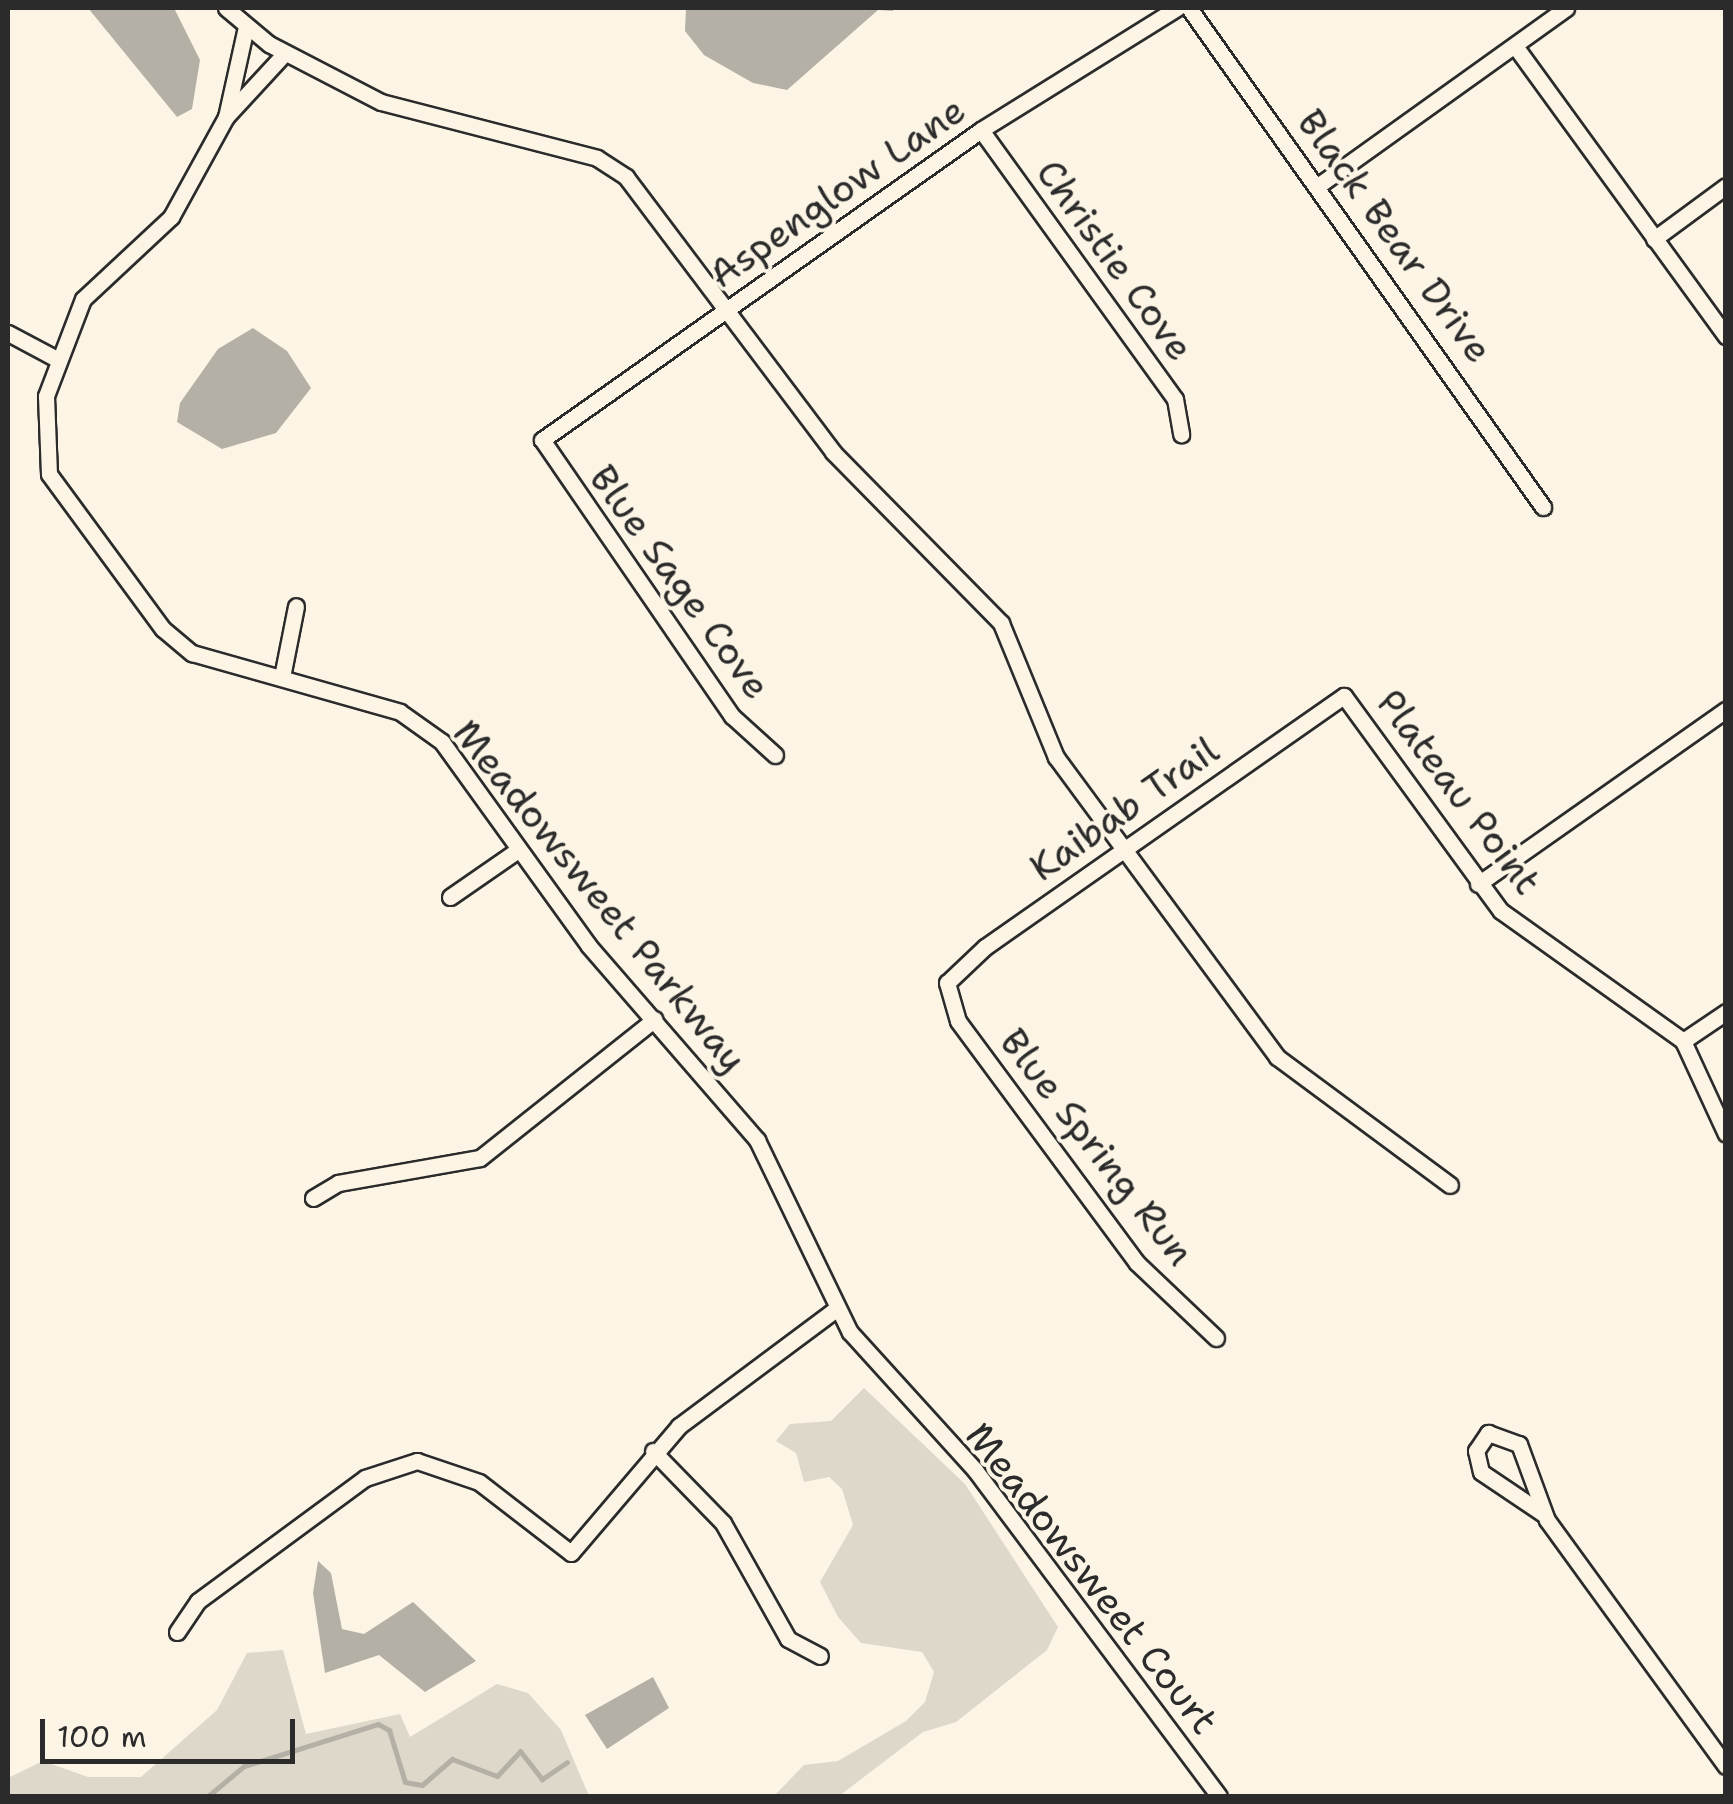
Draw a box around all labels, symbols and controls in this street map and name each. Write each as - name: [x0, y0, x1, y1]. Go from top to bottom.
- street label: Aspenglow Lane: [700, 87, 974, 297]
- street label: Black Bear Drive: [1288, 101, 1502, 371]
- street label: Christie Cove: [1027, 151, 1203, 369]
- street label: Blue Sage Cove: [580, 456, 780, 708]
- street label: Plateau Point: [1367, 681, 1551, 903]
- street label: Meadowsweet Parkway: [444, 711, 756, 1081]
- street label: Kaibab Trail: [1021, 727, 1227, 891]
- street label: Blue Spring Run: [990, 1020, 1204, 1274]
- street label: Meadowsweet Court: [956, 1413, 1228, 1743]
- scale bar: [45, 1699, 300, 1761]
- text: 100 m: [57, 1716, 147, 1757]

